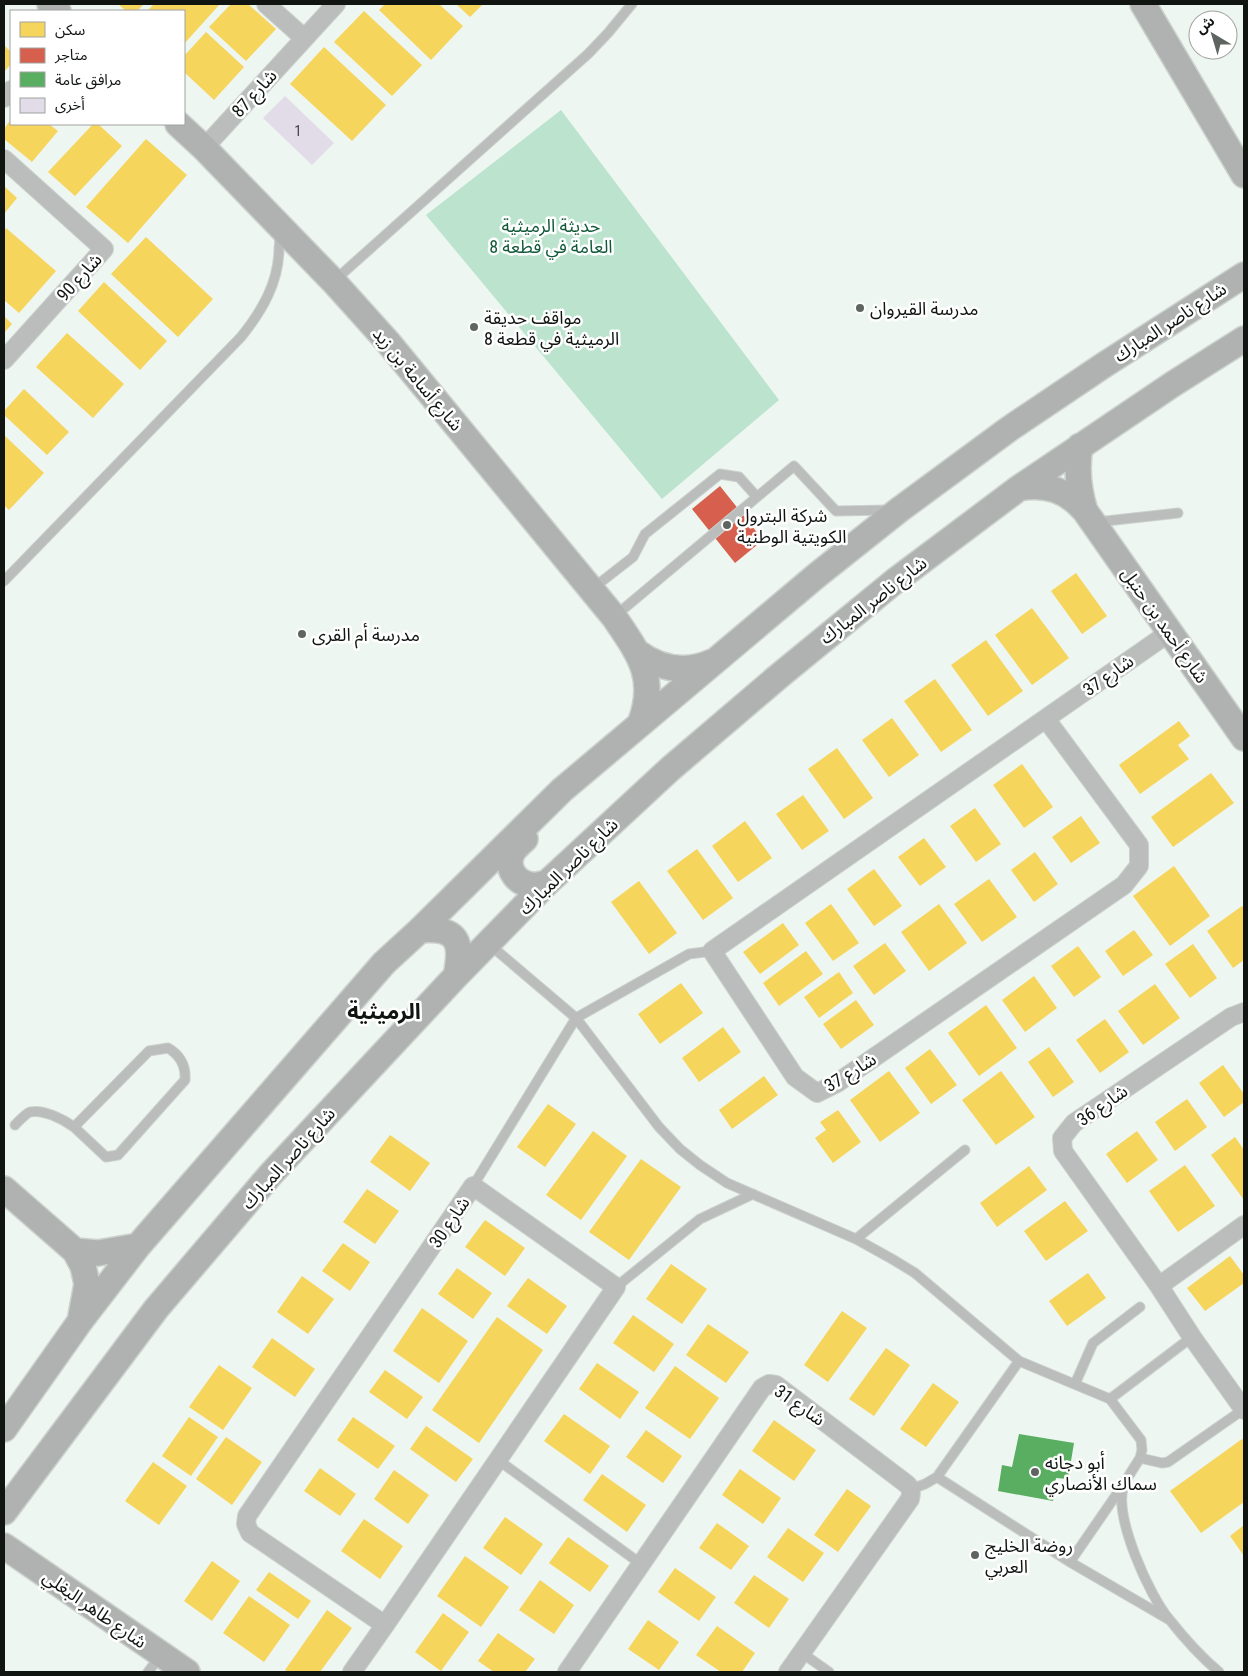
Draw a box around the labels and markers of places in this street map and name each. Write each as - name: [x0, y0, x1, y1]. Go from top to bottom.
- place label: مدرسة القيروان: [870, 298, 978, 320]
- marker: مدرسة القيروان: [854, 302, 866, 314]
- place label: مواقف حديقة الرميثية في قطعة 8: [484, 307, 619, 352]
- marker: مواقف حديقة الرميثية في قطعة 8: [468, 321, 480, 333]
- place label: شركة البترول الكويتية الوطنية: [737, 505, 847, 548]
- marker: شركة البترول الكويتية الوطنية: [721, 519, 733, 531]
- place label: مدرسة أم القرى: [312, 623, 420, 649]
- marker: مدرسة أم القرى: [296, 628, 308, 640]
- place label: أبو دجانه سماك الأنصاري: [1045, 1451, 1157, 1497]
- marker: أبو دجانه سماك الأنصاري: [1029, 1466, 1041, 1478]
- place label: روضة الخليج العربي: [985, 1535, 1073, 1580]
- marker: روضة الخليج العربي: [969, 1549, 981, 1561]

